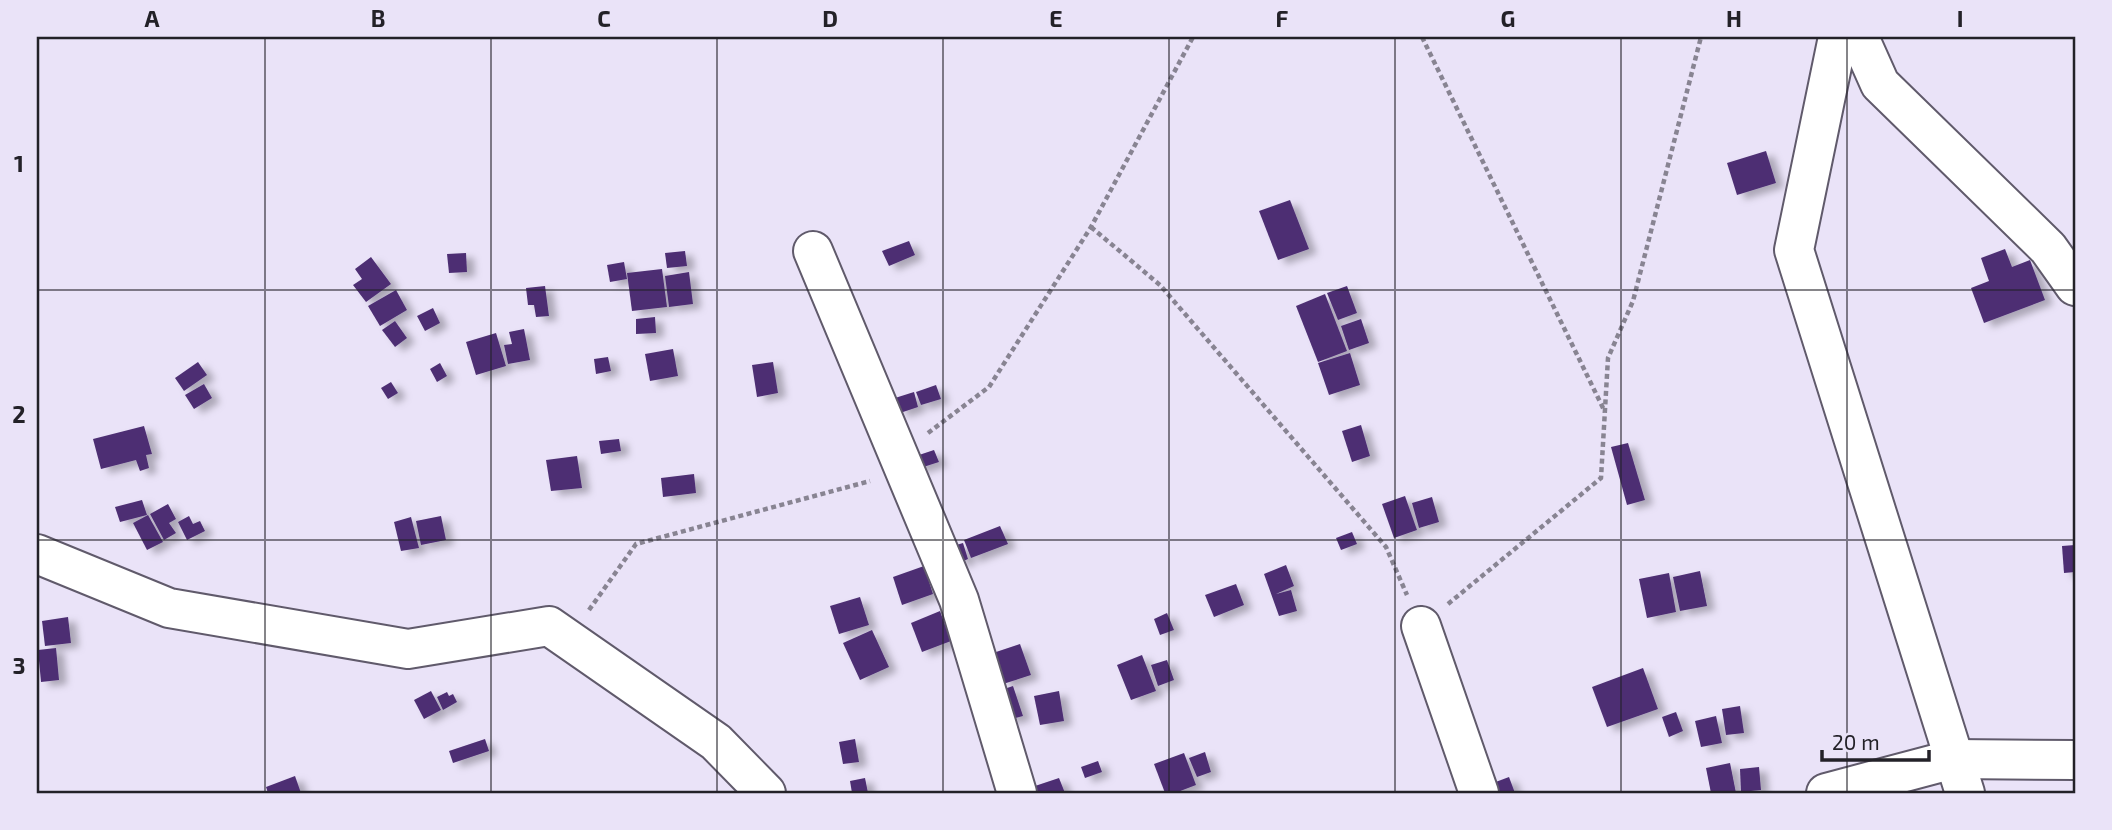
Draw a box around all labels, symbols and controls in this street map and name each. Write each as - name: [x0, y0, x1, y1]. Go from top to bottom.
- text: A: [144, 4, 160, 32]
- text: B: [371, 4, 385, 32]
- text: C: [597, 4, 611, 32]
- text: D: [822, 4, 838, 32]
- text: E: [1049, 4, 1063, 32]
- text: F: [1276, 4, 1289, 32]
- text: G: [1501, 4, 1515, 32]
- text: H: [1726, 4, 1742, 32]
- text: I: [1957, 4, 1963, 32]
- text: 1: [14, 149, 24, 177]
- text: 2: [12, 400, 26, 428]
- text: 3: [12, 651, 26, 679]
- scale bar: [1822, 718, 1928, 762]
- text: 20 m: [1832, 729, 1880, 754]

